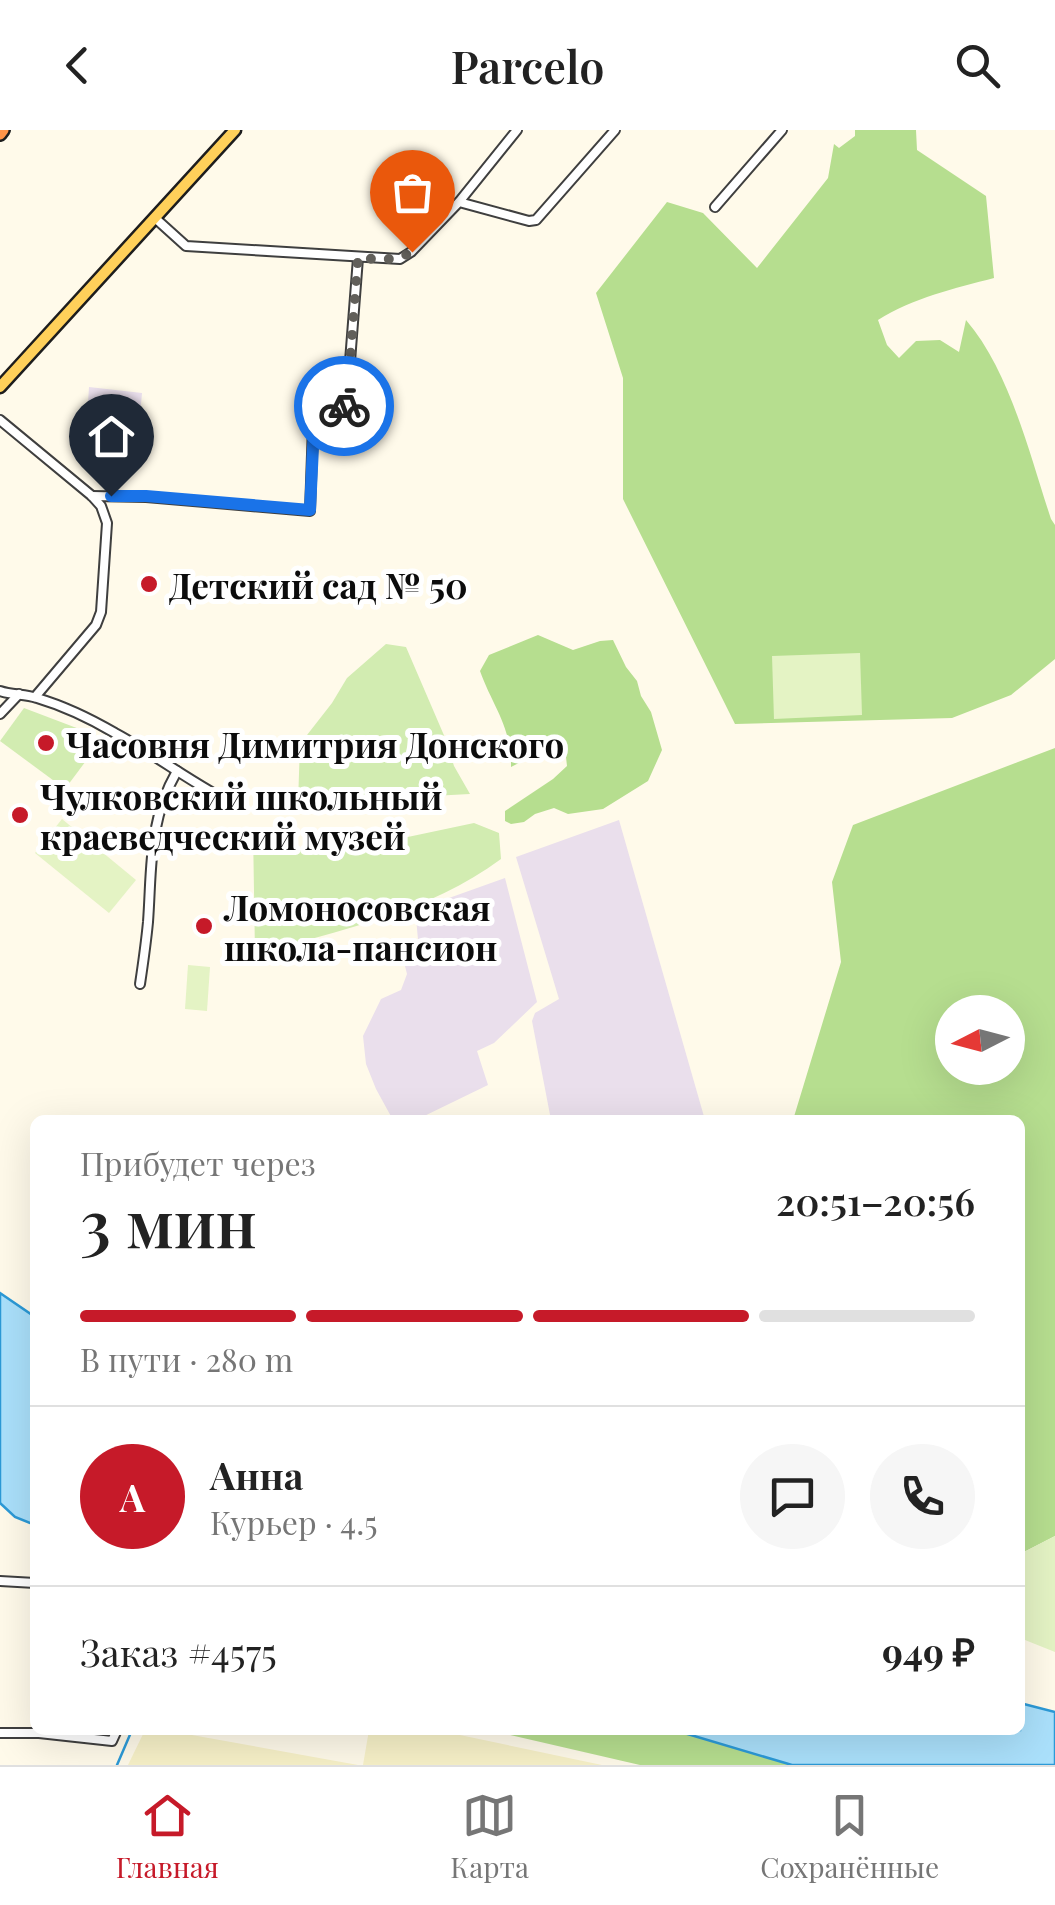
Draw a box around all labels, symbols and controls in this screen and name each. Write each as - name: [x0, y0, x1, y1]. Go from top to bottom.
- text: Parcelo: [451, 35, 604, 95]
- icon: back: [50, 38, 105, 93]
- icon: search: [950, 38, 1005, 93]
- pin: [370, 150, 455, 253]
- icon: bag: [385, 165, 440, 220]
- courier: [294, 356, 394, 456]
- icon: bike: [317, 379, 372, 434]
- pin: [69, 394, 154, 497]
- icon: home: [84, 409, 139, 464]
- place label: Детский сад № 50: [169, 561, 468, 608]
- marker: Детский сад № 50: [138, 573, 160, 595]
- place label: Часовня Димитрия Донского: [66, 720, 564, 767]
- marker: Часовня Димитрия Донского: [35, 732, 57, 754]
- place label: Чулковский школьный краеведческий музей: [40, 772, 443, 859]
- marker: Чулковский школьный краеведческий музей: [9, 804, 31, 826]
- place label: Ломоносовская школа-пансион: [223, 883, 497, 970]
- marker: Ломоносовская школа-пансион: [193, 915, 215, 937]
- north arrow: [935, 995, 1025, 1085]
- map controls: [935, 995, 1025, 1085]
- text: Прибудет через: [80, 1141, 316, 1184]
- text: 20:51–20:56: [776, 1175, 975, 1226]
- text: 3 мин: [80, 1178, 257, 1264]
- text: В пути · 280 m: [80, 1337, 293, 1380]
- button: chat: [740, 1444, 845, 1549]
- button: phone: [870, 1444, 975, 1549]
- text: Анна: [210, 1449, 303, 1500]
- text: А: [120, 1471, 145, 1522]
- text: Курьер · 4.5: [210, 1500, 378, 1543]
- text: 949 ₽: [882, 1625, 975, 1676]
- text: Заказ #4575: [80, 1626, 277, 1677]
- tab: Главная: [116, 1788, 219, 1885]
- tab: Карта: [450, 1788, 529, 1885]
- tab: Сохранённые: [760, 1788, 939, 1885]

